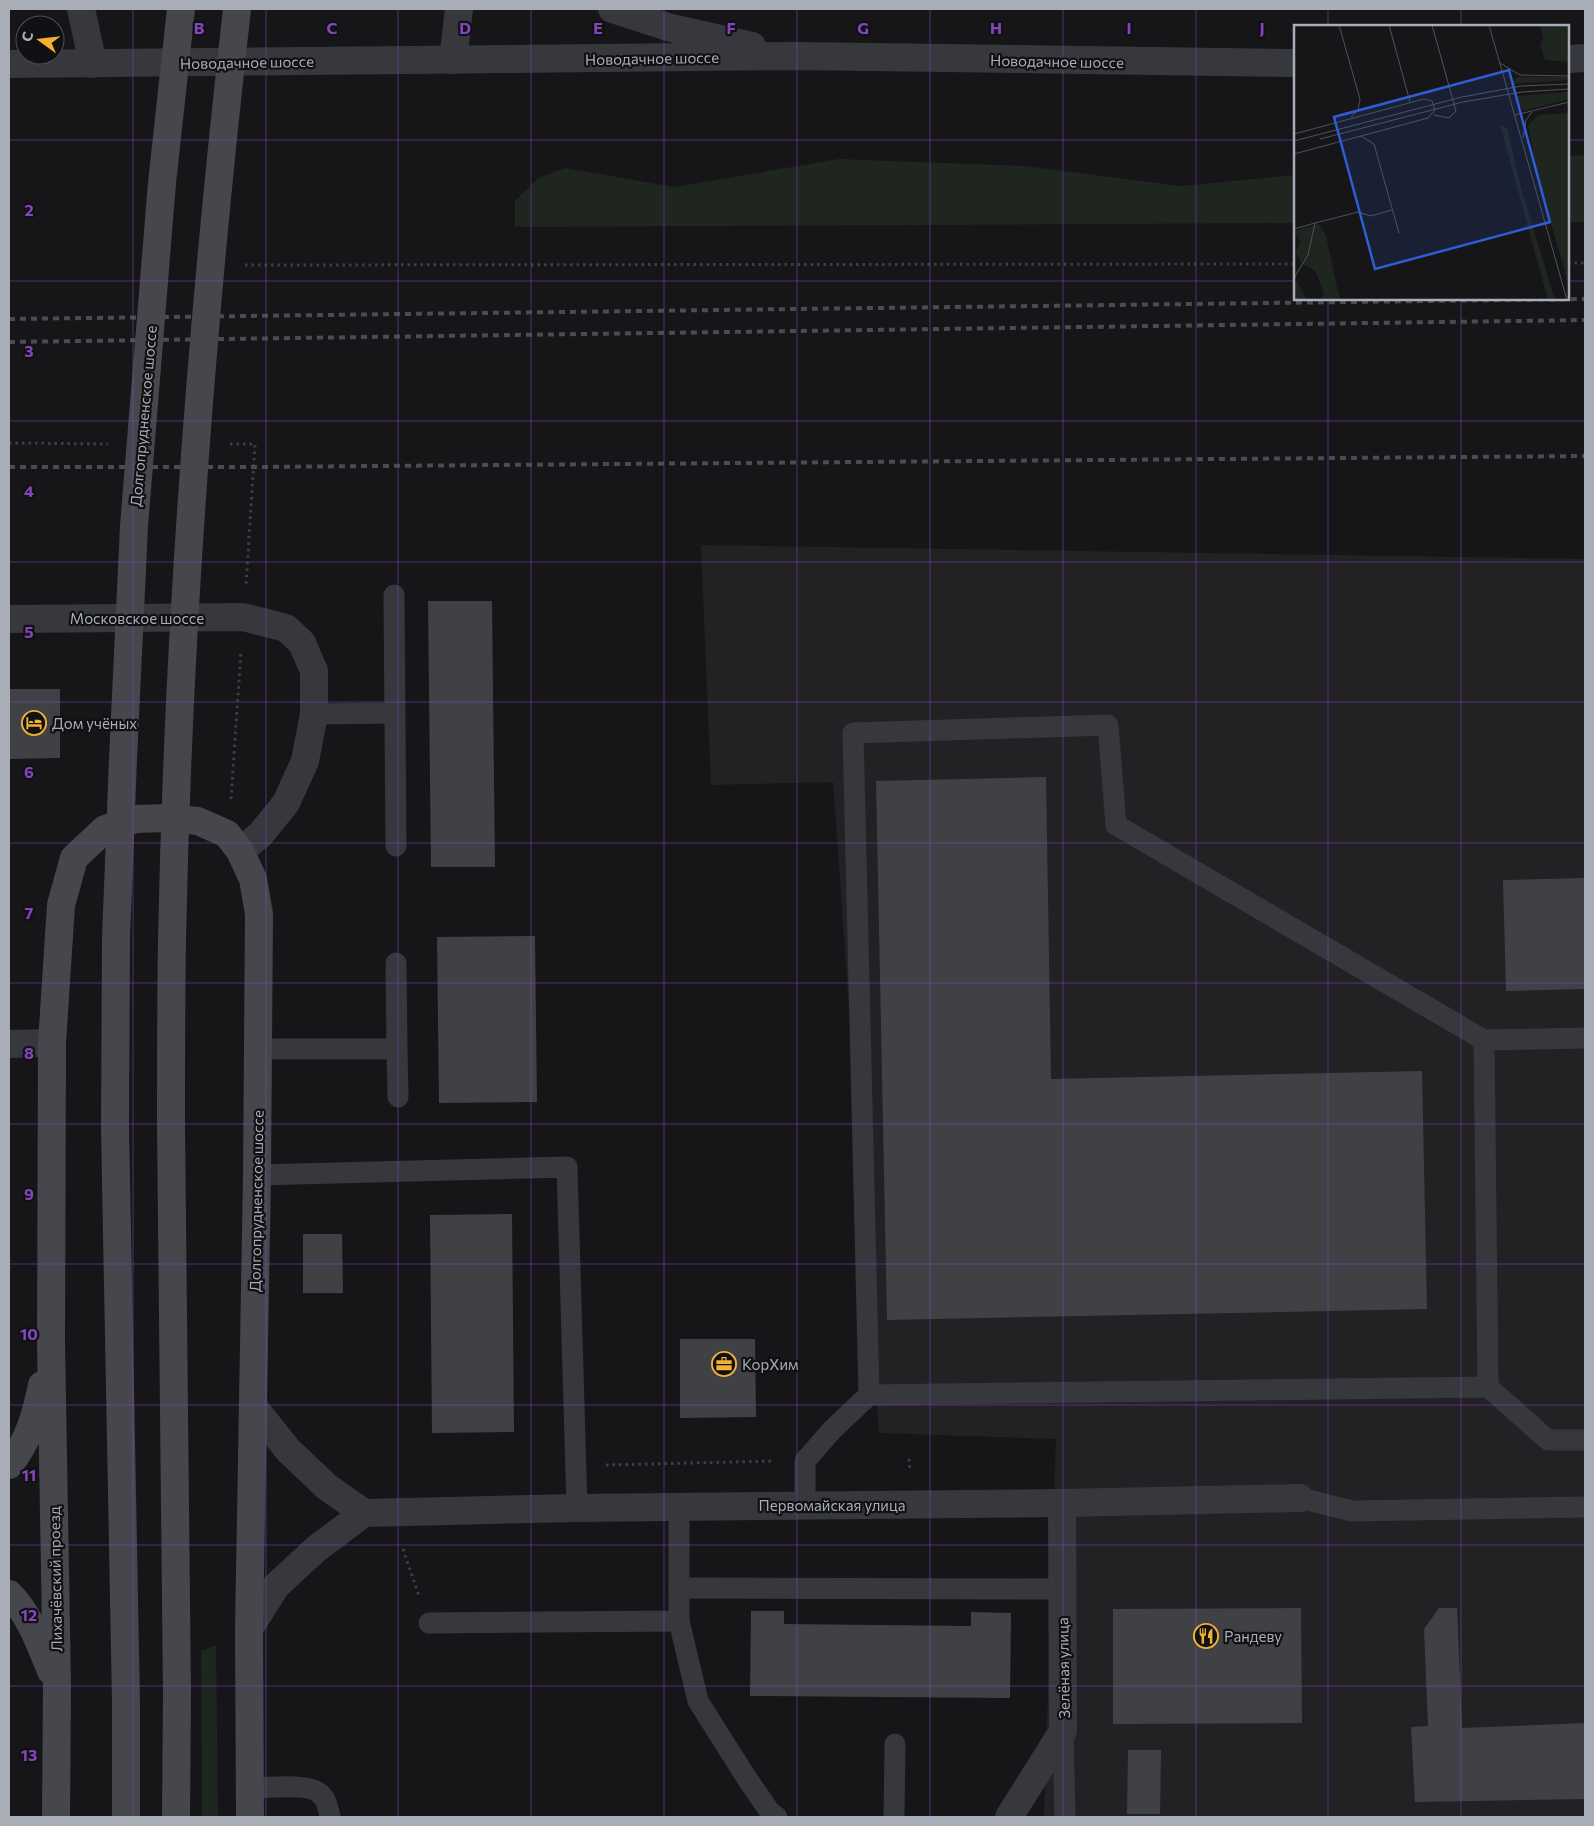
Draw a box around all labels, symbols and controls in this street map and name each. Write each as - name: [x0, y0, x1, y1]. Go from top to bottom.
- north arrow: [15, 15, 65, 65]
- text: B: [194, 18, 205, 37]
- text: C: [327, 18, 338, 37]
- text: D: [459, 18, 471, 37]
- text: E: [593, 18, 603, 37]
- text: F: [726, 18, 736, 37]
- text: G: [857, 18, 869, 37]
- text: H: [990, 18, 1002, 37]
- text: I: [1126, 18, 1132, 37]
- text: J: [1259, 18, 1265, 37]
- inset map: [1294, 25, 1569, 300]
- text: С: [18, 30, 36, 43]
- street label: Новодачное шоссе: [585, 48, 719, 68]
- street label: Новодачное шоссе: [990, 51, 1124, 71]
- street label: Новодачное шоссе: [180, 52, 314, 72]
- text: 2: [24, 200, 34, 219]
- street label: Долгопрудненское шоссе: [126, 325, 160, 507]
- text: 3: [24, 341, 34, 360]
- text: 4: [24, 481, 34, 500]
- street label: Московское шоссе: [70, 609, 204, 627]
- text: 5: [24, 622, 34, 641]
- hotel icon: Дом учёных: [21, 710, 47, 736]
- place label: Дом учёных: [52, 714, 137, 732]
- text: 6: [24, 762, 34, 781]
- text: 7: [25, 903, 34, 922]
- text: 8: [24, 1043, 34, 1062]
- street label: Долгопрудненское шоссе: [245, 1110, 267, 1292]
- text: 9: [24, 1184, 34, 1203]
- text: 10: [20, 1324, 38, 1343]
- office icon: КорХим: [711, 1351, 737, 1377]
- place label: КорХим: [742, 1355, 799, 1373]
- text: 11: [22, 1465, 36, 1484]
- street label: Первомайская улица: [759, 1496, 905, 1514]
- street label: Лихачёвский проезд: [45, 1506, 65, 1652]
- text: 12: [21, 1605, 37, 1624]
- street label: Зелёная улица: [1053, 1617, 1073, 1719]
- restaurant icon: Рандеву: [1193, 1623, 1219, 1649]
- place label: Рандеву: [1224, 1627, 1282, 1645]
- text: 13: [21, 1745, 37, 1764]

